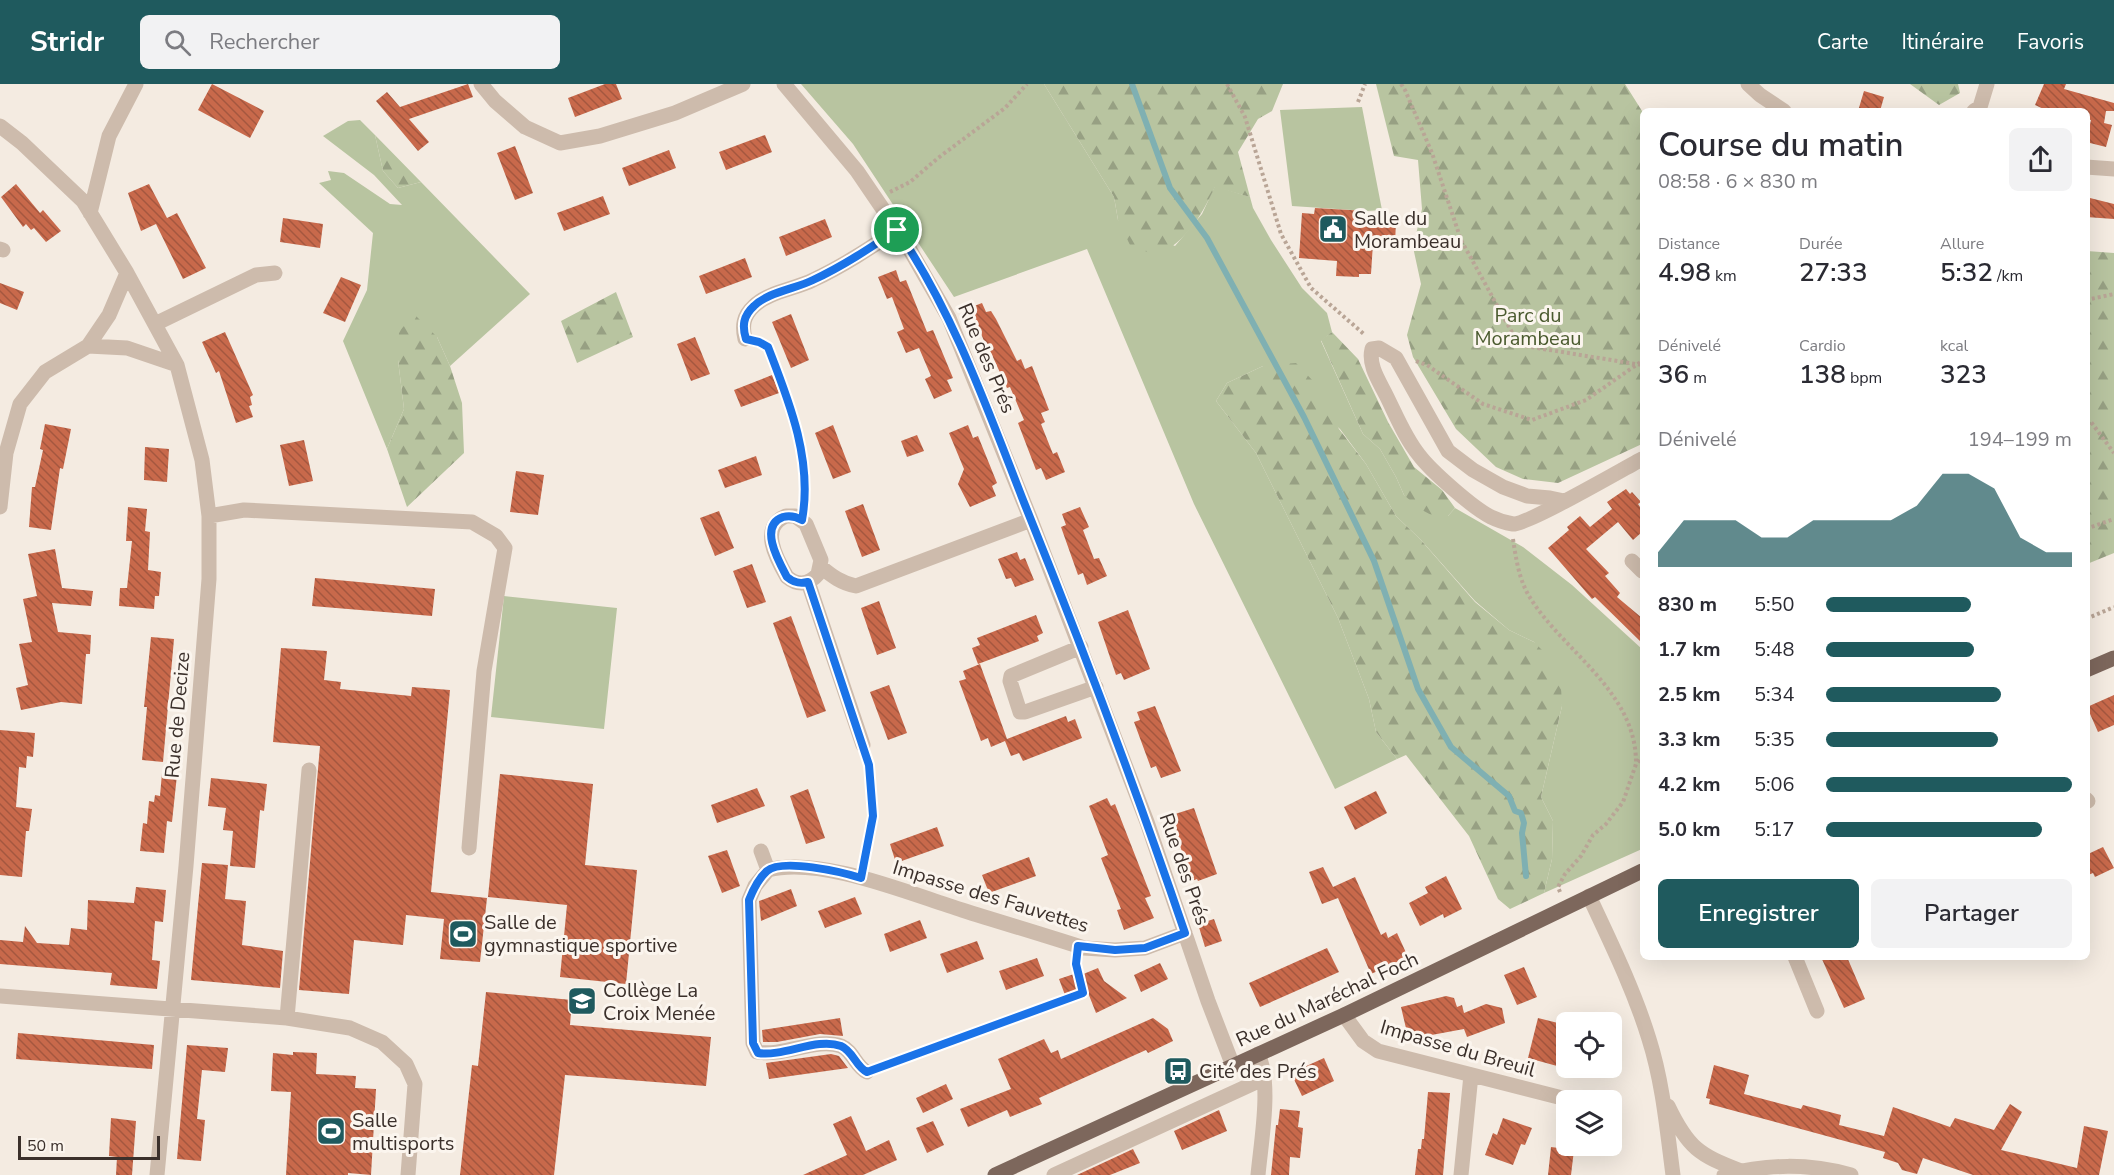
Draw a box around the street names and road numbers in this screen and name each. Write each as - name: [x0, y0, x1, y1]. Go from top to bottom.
- street label: Rue des Prés: [951, 299, 1022, 417]
- street label: Rue de Decize: [159, 651, 196, 779]
- street label: Rue des Prés: [1153, 809, 1216, 929]
- street label: Impasse des Fauvettes: [890, 854, 1092, 939]
- street label: Rue du Maréchal Foch: [1232, 945, 1423, 1054]
- street label: Impasse du Breuil: [1377, 1013, 1539, 1084]

